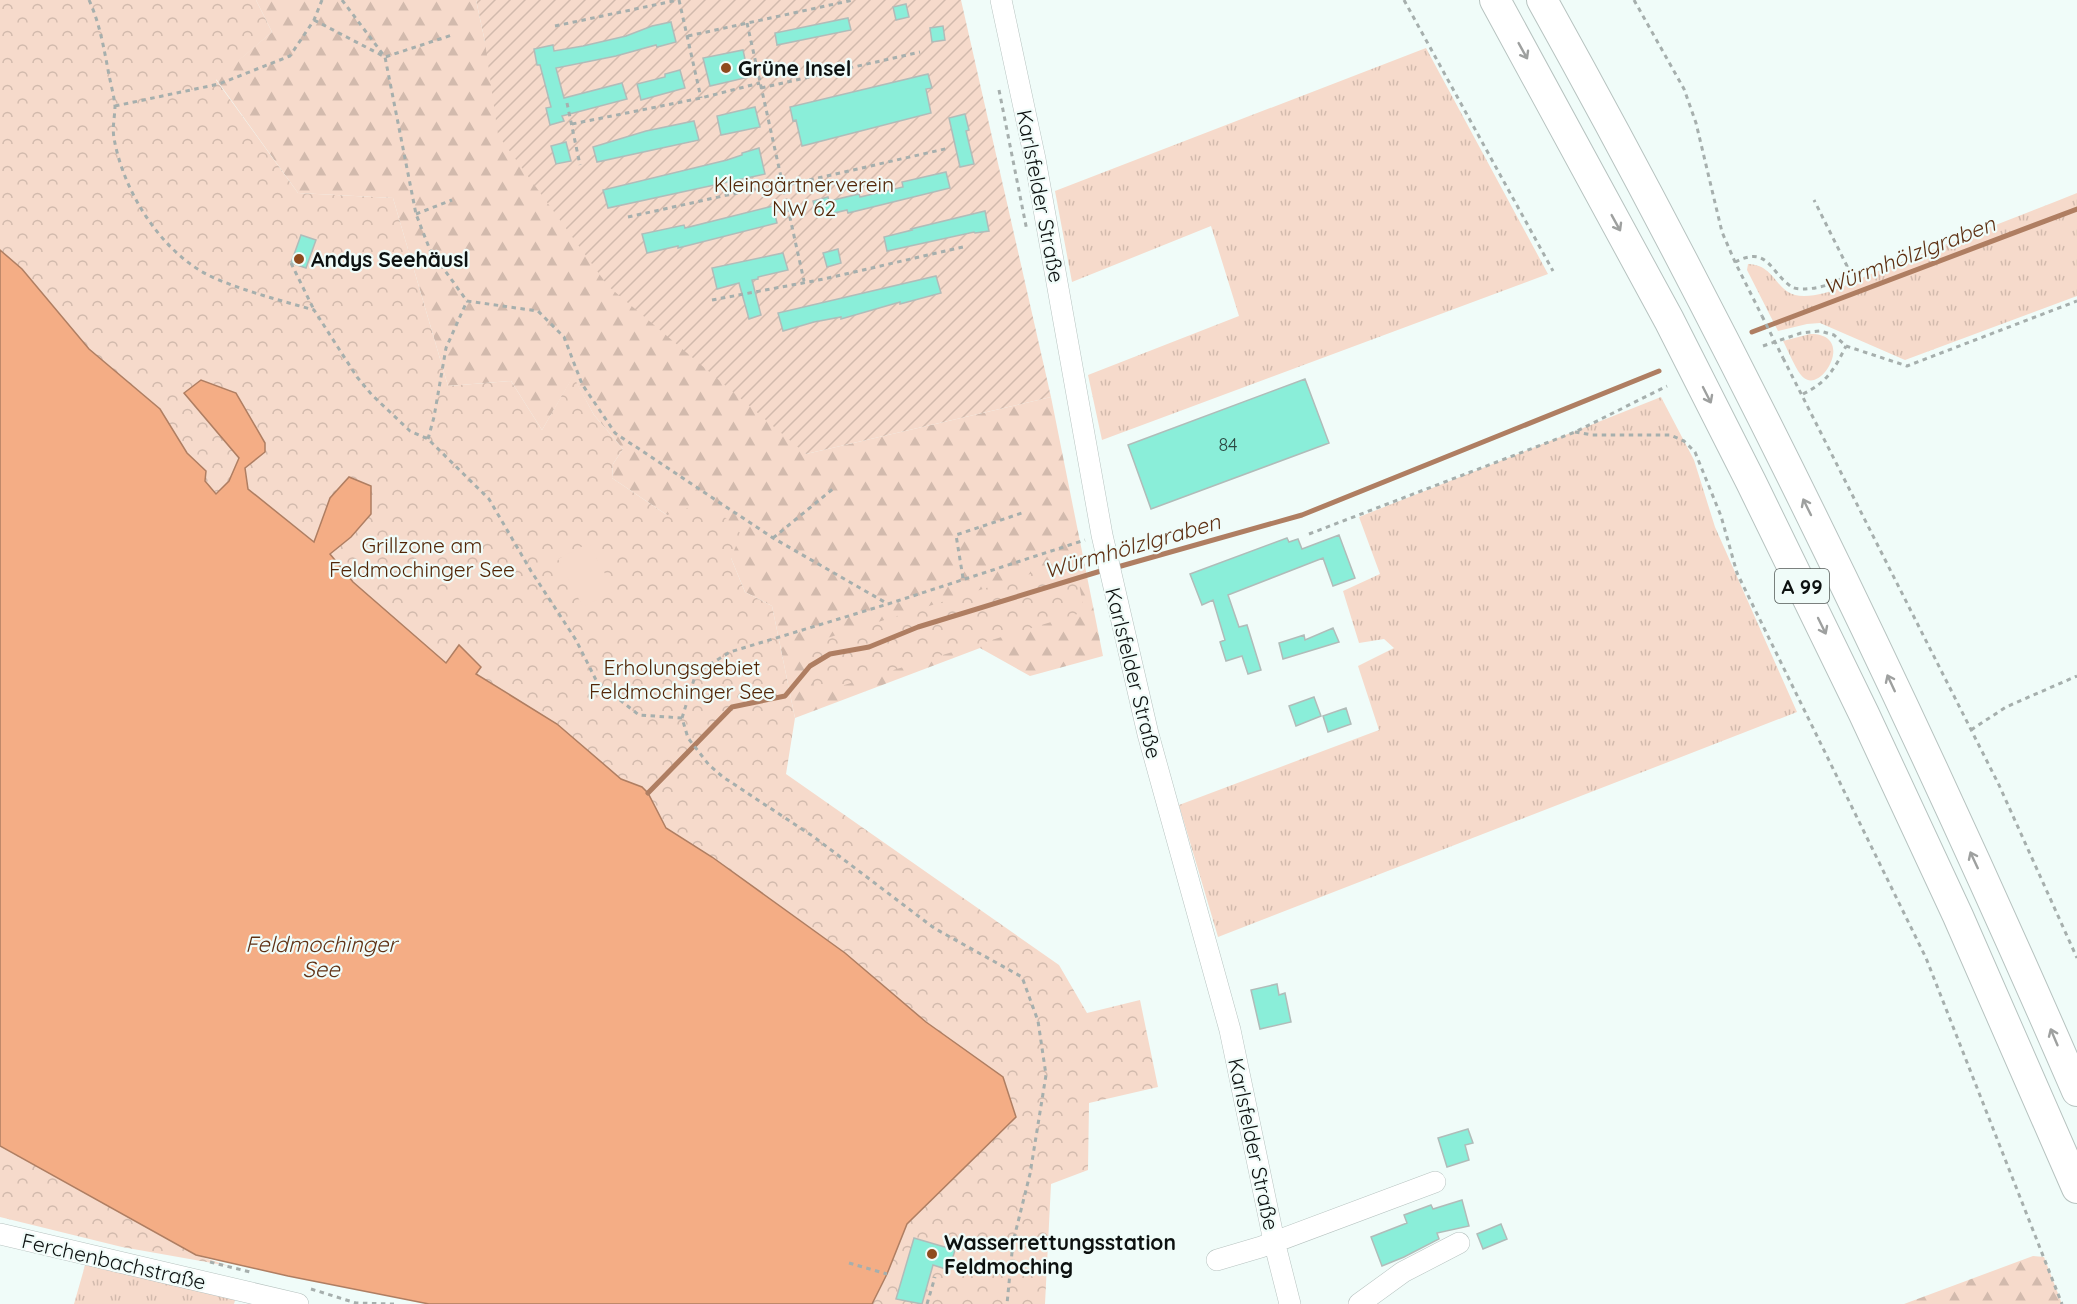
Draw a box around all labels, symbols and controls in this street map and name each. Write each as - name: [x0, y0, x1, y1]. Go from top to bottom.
- one-way arrow: [1518, 42, 1529, 60]
- place label: Grüne Insel: [738, 55, 851, 81]
- marker: Grüne Insel: [719, 61, 733, 75]
- street label: Karlsfelder Straße: [1012, 107, 1070, 285]
- park label: Kleingärtnerverein NW 62: [714, 171, 894, 221]
- water label: Würmhölzlgraben: [1819, 209, 2000, 301]
- one-way arrow: [1611, 213, 1622, 231]
- place label: Andys Seehäusl: [311, 246, 469, 272]
- marker: Andys Seehäusl: [292, 252, 306, 266]
- one-way arrow: [1701, 386, 1713, 403]
- house number: 84: [1218, 433, 1238, 456]
- one-way arrow: [1801, 499, 1813, 516]
- water label: Würmhölzlgraben: [1041, 507, 1225, 585]
- park label: Grillzone am Feldmochinger See: [329, 532, 515, 582]
- road number: A 99: [1775, 569, 1829, 603]
- street label: Karlsfelder Straße: [1100, 585, 1168, 761]
- one-way arrow: [1816, 617, 1828, 635]
- park label: Erholungsgebiet Feldmochinger See: [589, 654, 775, 704]
- one-way arrow: [1884, 674, 1895, 692]
- one-way arrow: [1967, 851, 1979, 869]
- water label: Feldmochinger See: [245, 930, 399, 983]
- one-way arrow: [2047, 1029, 2059, 1047]
- street label: Karlsfelder Straße: [1223, 1056, 1285, 1232]
- street label: Ferchenbachstraße: [19, 1227, 209, 1295]
- place label: Wasserrettungsstation Feldmoching: [944, 1229, 1176, 1279]
- marker: Wasserrettungsstation Feldmoching: [925, 1247, 939, 1261]

